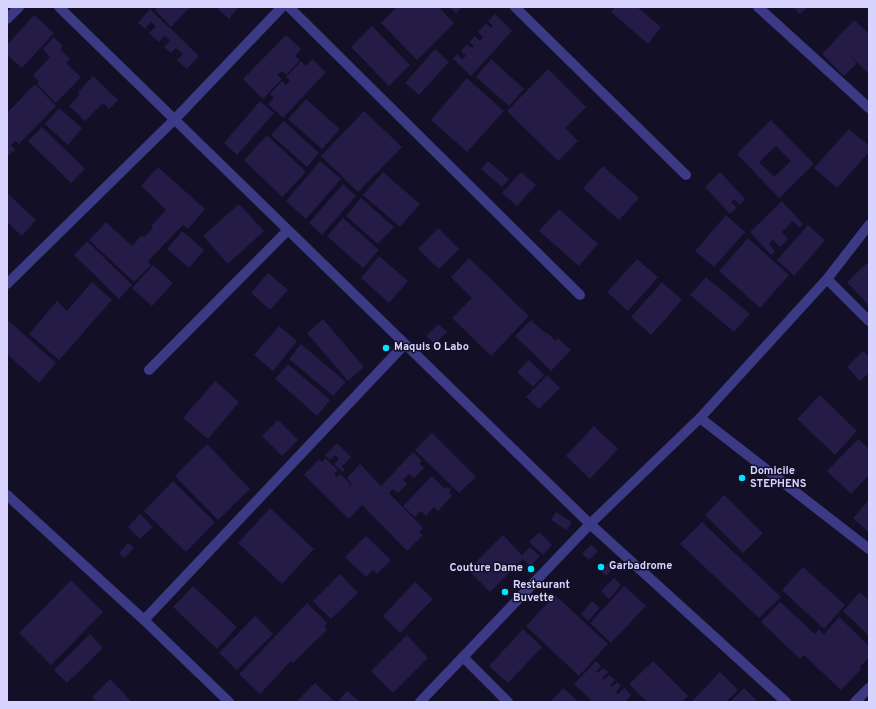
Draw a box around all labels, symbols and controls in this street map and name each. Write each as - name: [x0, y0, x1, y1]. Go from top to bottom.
- place label: Maquis O Labo: [394, 341, 469, 355]
- marker: Maquis O Labo: [381, 343, 391, 353]
- place label: Domicile STEPHENS: [750, 465, 806, 491]
- marker: Domicile STEPHENS: [737, 473, 747, 483]
- place label: Garbadrome: [609, 560, 672, 574]
- place label: Couture Dame: [449, 562, 523, 576]
- marker: Garbadrome: [596, 562, 606, 572]
- marker: Couture Dame: [526, 564, 536, 574]
- place label: Restaurant Buvette: [513, 579, 570, 605]
- marker: Restaurant Buvette: [500, 587, 510, 597]

